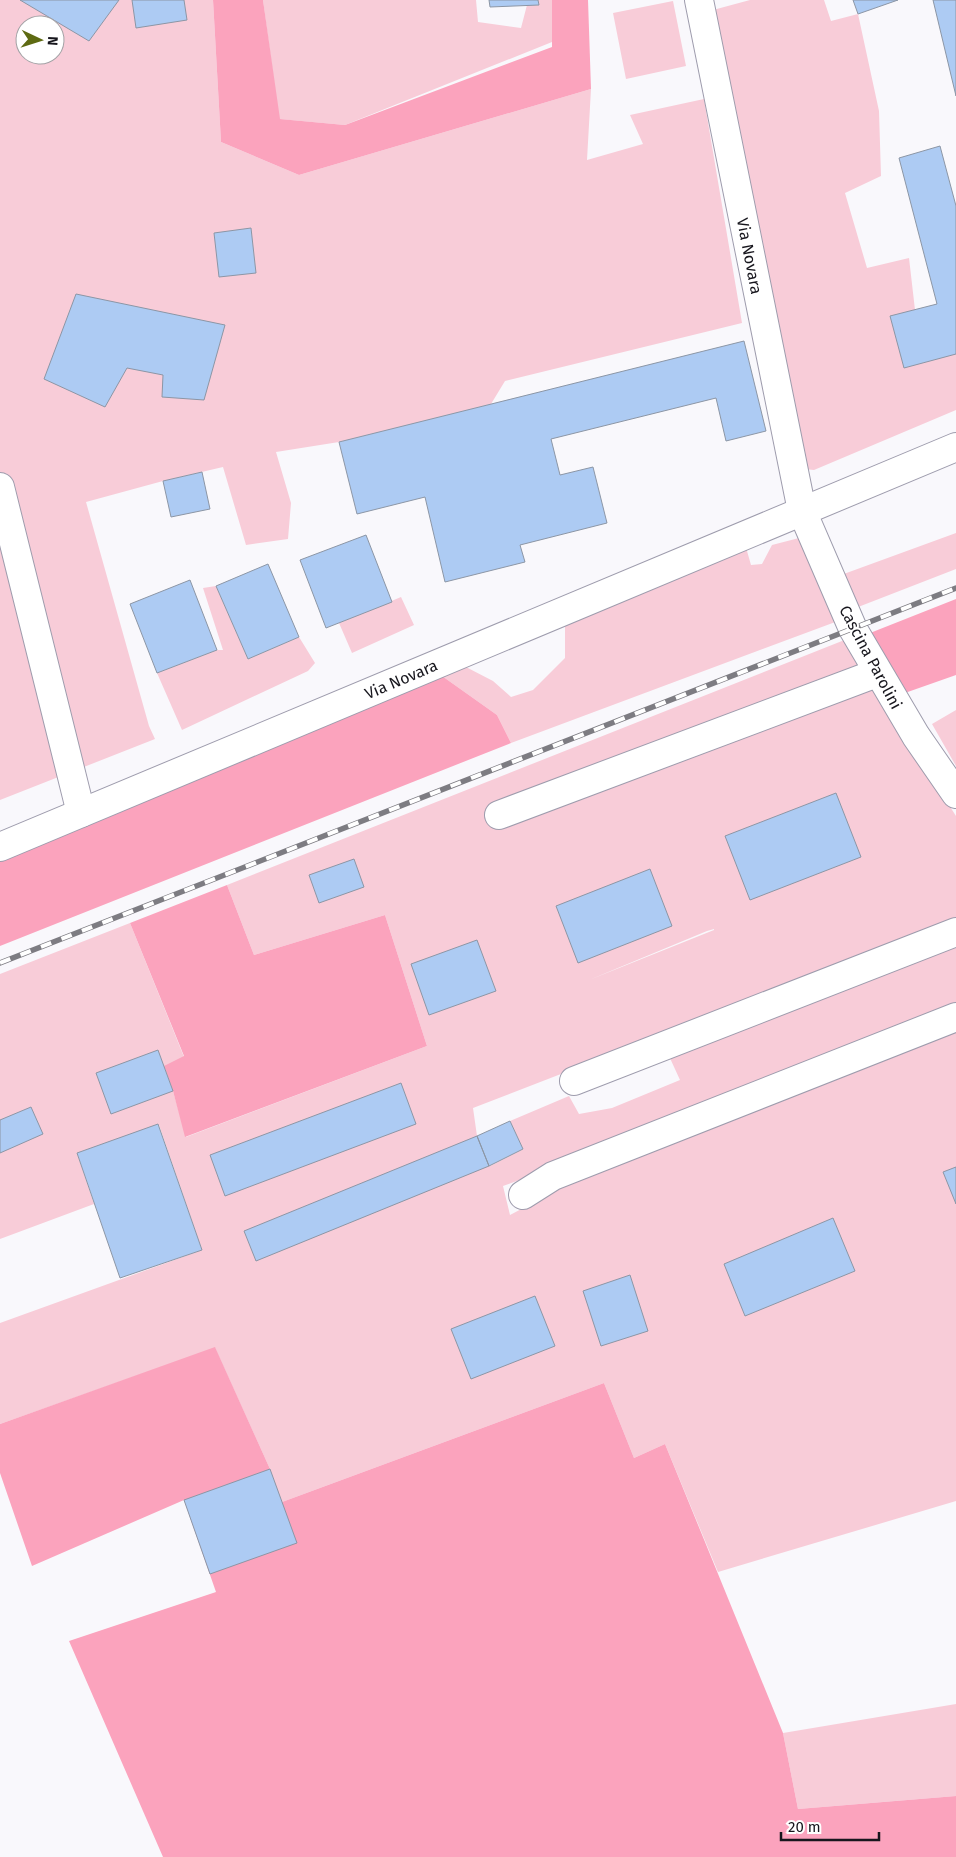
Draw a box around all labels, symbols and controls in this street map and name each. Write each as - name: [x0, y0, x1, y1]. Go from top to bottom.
- north arrow: [15, 15, 65, 65]
- text: N: [44, 36, 61, 46]
- street label: Via Novara: [733, 216, 766, 296]
- street label: Cascina Parolini: [835, 602, 906, 712]
- street label: Via Novara: [362, 656, 440, 703]
- scale bar: [781, 1810, 878, 1842]
- text: 20 m: [788, 1818, 821, 1836]

